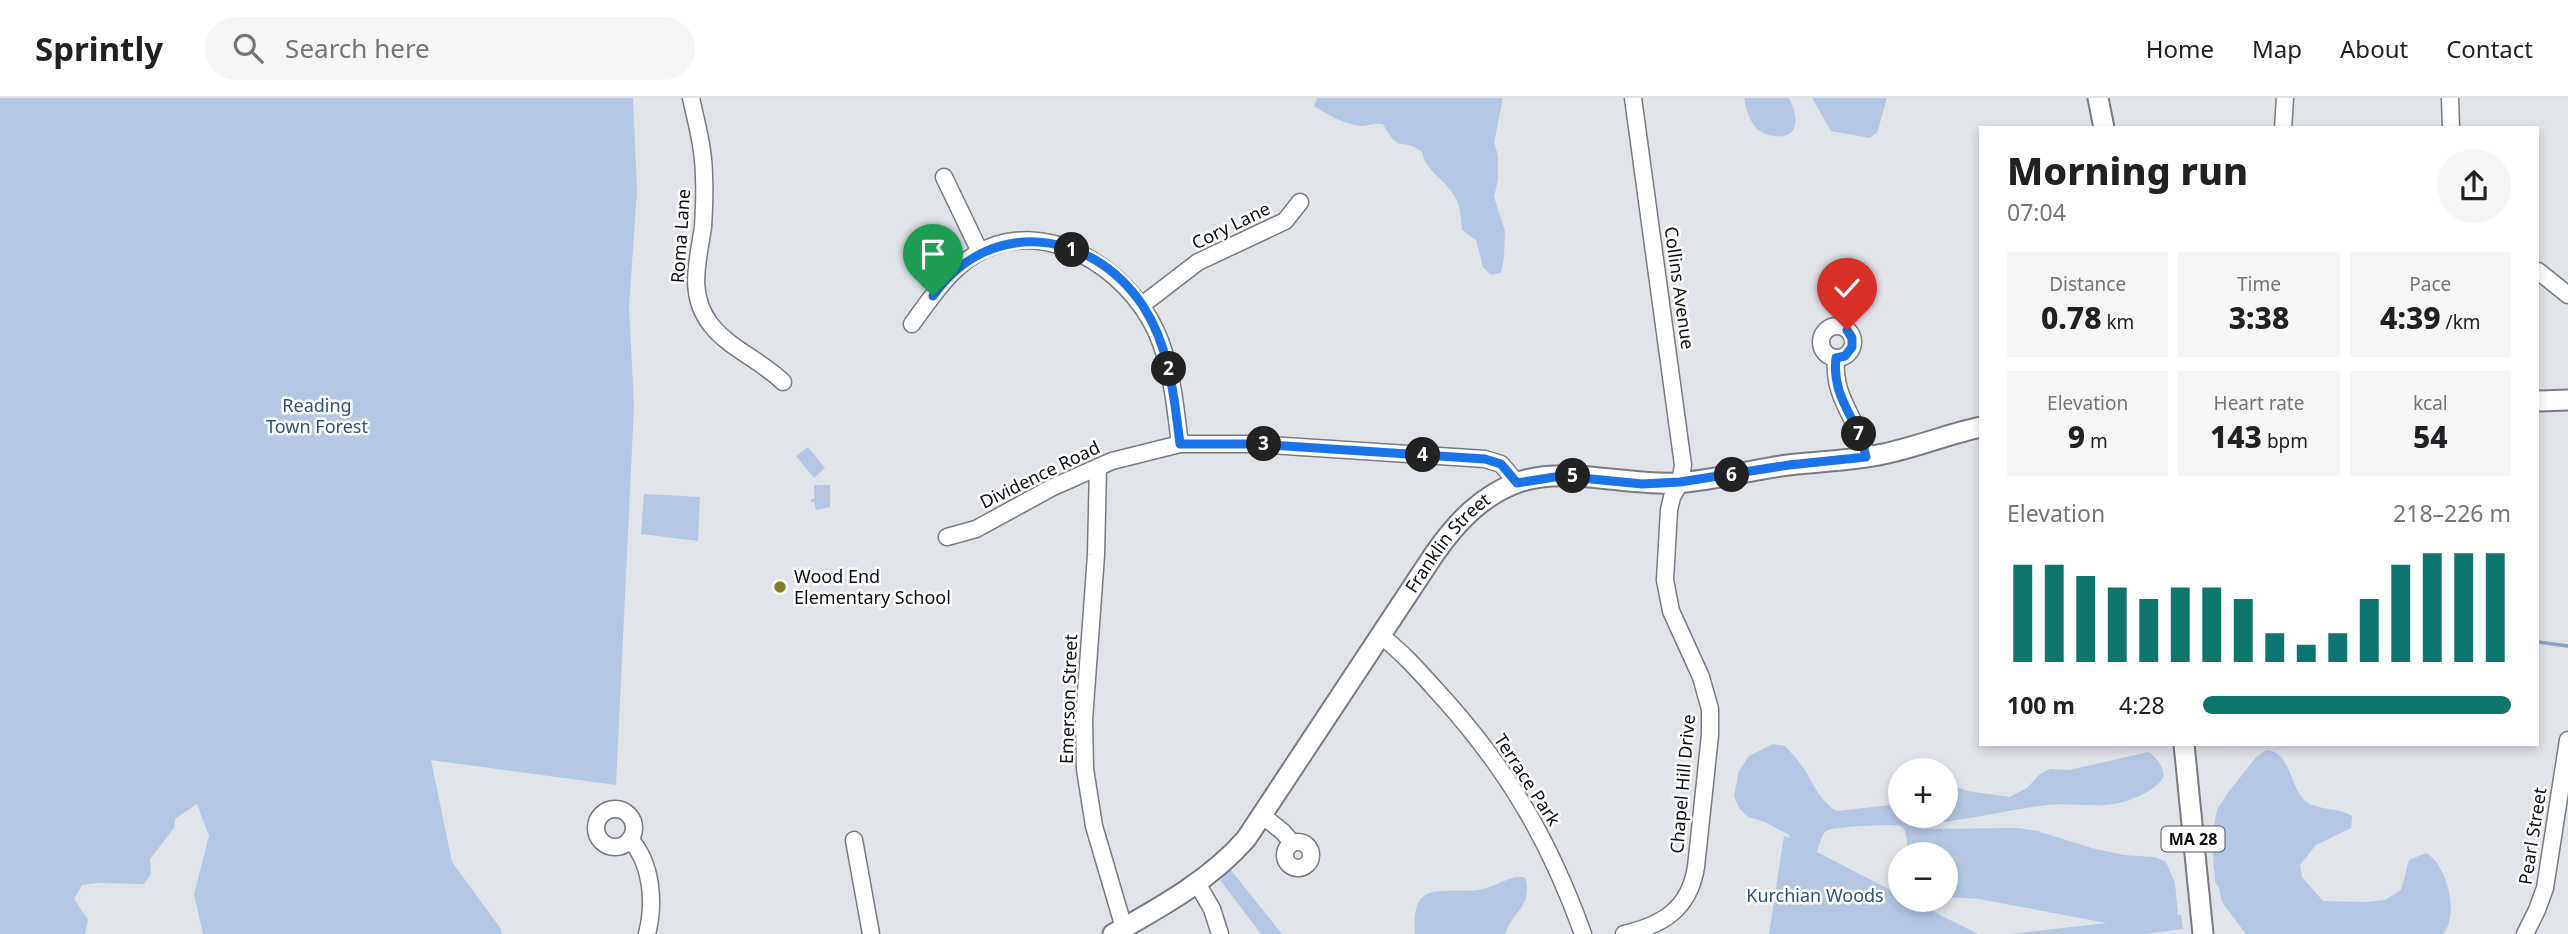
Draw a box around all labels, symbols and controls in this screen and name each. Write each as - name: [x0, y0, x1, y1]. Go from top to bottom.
- search box: [205, 17, 695, 80]
- text: Sprintly: [35, 26, 163, 71]
- icon: search: [229, 29, 267, 67]
- text: Search here: [285, 30, 430, 66]
- text: Home: [2146, 32, 2214, 65]
- text: Map: [2252, 32, 2302, 65]
- text: About: [2340, 32, 2408, 65]
- text: Contact: [2446, 32, 2533, 65]
- text: Morning run: [2007, 144, 2248, 196]
- button: share: [2437, 149, 2511, 223]
- street label: Roma Lane: [665, 188, 695, 284]
- street label: Cory Lane: [1187, 196, 1274, 254]
- text: 07:04: [2007, 196, 2066, 228]
- pin: [903, 224, 963, 296]
- street label: Collins Avenue: [1659, 225, 1700, 351]
- pin: 1: [1054, 232, 1090, 268]
- icon: arrive: [914, 235, 952, 273]
- text: 1: [1066, 236, 1077, 262]
- pin: [1817, 258, 1877, 330]
- icon: check: [1828, 269, 1866, 307]
- text: Distance: [2049, 271, 2126, 297]
- text: Time: [2237, 271, 2281, 297]
- text: Pace: [2409, 271, 2451, 297]
- text: 0.78: [2041, 297, 2102, 338]
- text: 3:38: [2229, 297, 2289, 338]
- text: 4:39: [2380, 297, 2441, 338]
- text: km: [2102, 309, 2134, 335]
- text: /km: [2441, 309, 2481, 335]
- pin: 2: [1152, 352, 1186, 386]
- text: 2: [1163, 355, 1174, 381]
- text: Elevation: [2047, 390, 2128, 416]
- text: Heart rate: [2214, 390, 2304, 416]
- text: kcal: [2413, 390, 2448, 416]
- park label: Reading Town Forest: [266, 393, 368, 438]
- pin: 7: [1842, 416, 1876, 452]
- text: 9: [2068, 416, 2085, 457]
- text: 143: [2210, 416, 2262, 457]
- text: 54: [2413, 416, 2448, 457]
- text: 7: [1853, 420, 1864, 446]
- pin: 3: [1246, 426, 1282, 462]
- text: m: [2085, 428, 2108, 454]
- text: bpm: [2262, 428, 2308, 454]
- text: 3: [1258, 430, 1269, 456]
- street label: Dividence Road: [976, 435, 1104, 514]
- pin: 4: [1406, 438, 1440, 472]
- text: 4: [1417, 441, 1428, 467]
- pin: 5: [1556, 458, 1590, 494]
- pin: 6: [1714, 458, 1750, 492]
- text: 6: [1726, 461, 1737, 487]
- text: 5: [1567, 462, 1578, 488]
- street label: Franklin Street: [1399, 487, 1495, 597]
- text: Elevation: [2007, 497, 2105, 529]
- text: 218–226 m: [2393, 497, 2511, 529]
- place label: Wood End Elementary School: [794, 564, 951, 609]
- marker: Wood End Elementary School: [772, 579, 788, 595]
- street label: Emerson Street: [1054, 633, 1082, 764]
- text: 100 m: [2007, 689, 2075, 721]
- text: 4:28: [2119, 689, 2165, 721]
- street label: Chapel Hill Drive: [1664, 713, 1700, 854]
- street label: Terrace Park: [1489, 729, 1567, 830]
- map controls: [1888, 758, 1958, 912]
- button: +: [1888, 758, 1958, 828]
- street label: Pearl Street: [2512, 785, 2552, 886]
- road number: MA 28: [2162, 826, 2224, 852]
- button: −: [1888, 842, 1958, 912]
- park label: Kurchian Woods: [1746, 883, 1884, 907]

